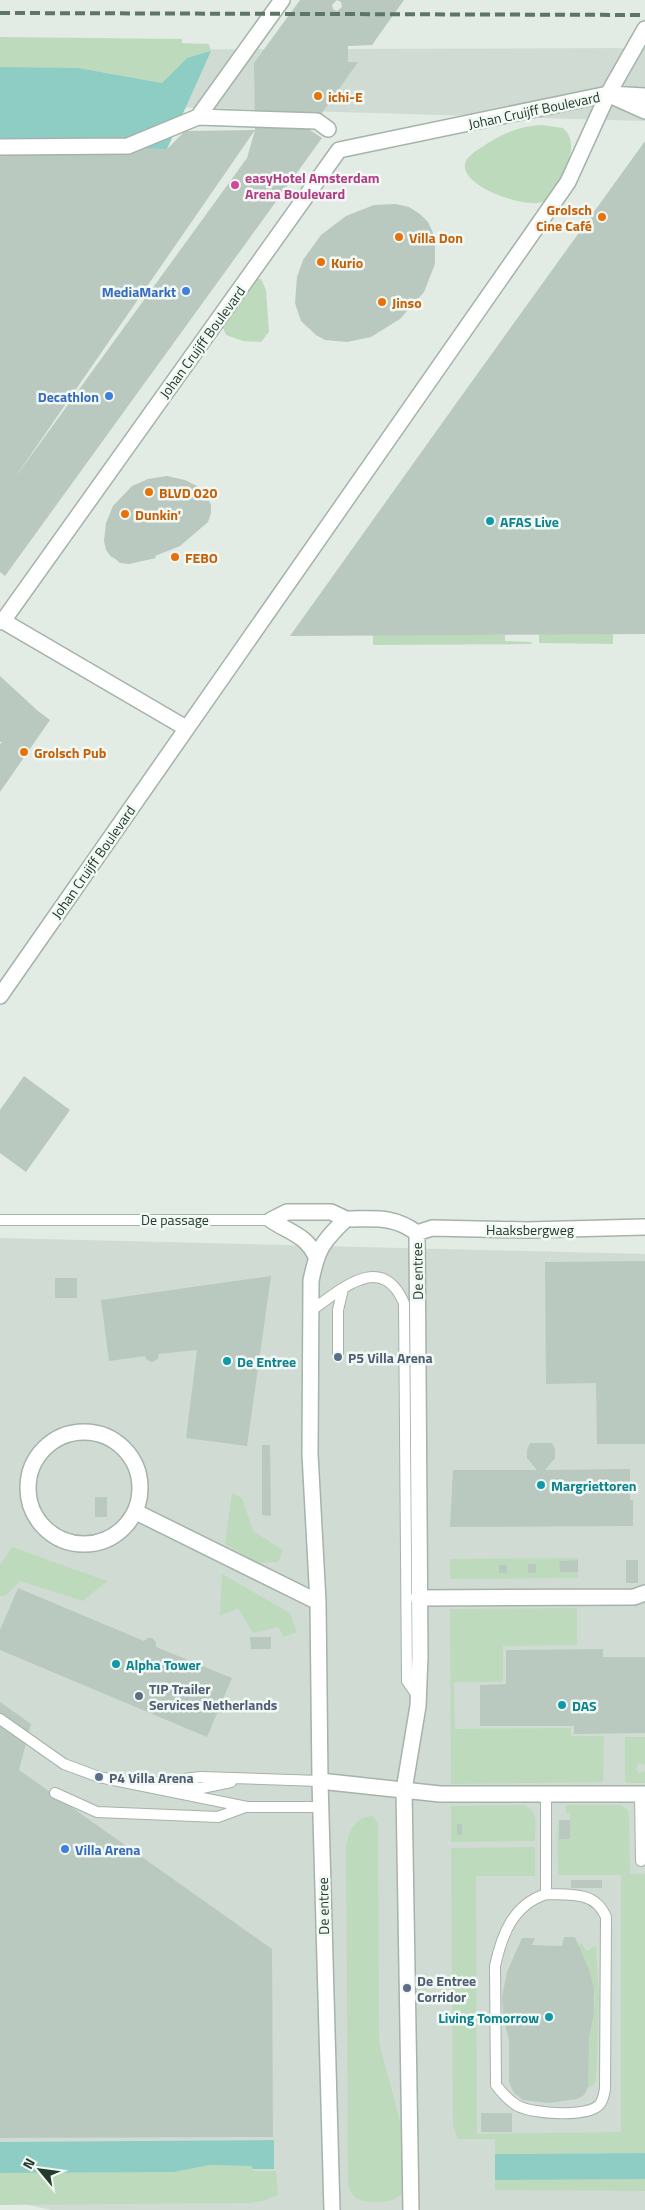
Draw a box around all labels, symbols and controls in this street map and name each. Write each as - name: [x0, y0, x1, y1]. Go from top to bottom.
- place label: ichi-E: [328, 86, 363, 107]
- street label: Johan Cruijff Boulevard: [466, 86, 602, 134]
- marker: ichi-E: [312, 90, 324, 102]
- place label: easyHotel Amsterdam Arena Boulevard: [245, 167, 380, 204]
- marker: easyHotel Amsterdam Arena Boulevard: [229, 179, 241, 191]
- place label: Grolsch Cine Café: [536, 199, 592, 236]
- marker: Grolsch Cine Café: [596, 211, 608, 223]
- place label: Villa Don: [409, 227, 463, 248]
- marker: Villa Don: [393, 231, 405, 243]
- place label: Kurio: [331, 252, 363, 273]
- marker: Kurio: [315, 256, 327, 268]
- place label: MediaMarkt: [102, 281, 176, 302]
- street label: Johan Cruijff Boulevard: [154, 282, 250, 402]
- marker: MediaMarkt: [180, 285, 192, 297]
- place label: Jinso: [392, 292, 422, 313]
- marker: Jinso: [376, 296, 388, 308]
- place label: Decathlon: [38, 386, 99, 407]
- marker: Decathlon: [103, 390, 115, 402]
- place label: BLVD 020: [159, 482, 217, 503]
- marker: BLVD 020: [143, 486, 155, 498]
- place label: Dunkin': [135, 504, 181, 525]
- marker: Dunkin': [119, 508, 131, 520]
- place label: AFAS Live: [500, 511, 559, 532]
- marker: AFAS Live: [484, 515, 496, 527]
- place label: FEBO: [185, 547, 218, 568]
- marker: FEBO: [169, 551, 181, 563]
- place label: Grolsch Pub: [34, 742, 107, 763]
- marker: Grolsch Pub: [18, 746, 30, 758]
- street label: Johan Cruijff Boulevard: [46, 801, 140, 923]
- street label: De passage: [141, 1209, 209, 1230]
- street label: Haaksbergweg: [486, 1219, 574, 1240]
- street label: De entree: [406, 1242, 428, 1300]
- place label: P5 Villa Arena: [348, 1347, 433, 1368]
- place label: De Entree: [237, 1351, 296, 1372]
- marker: P5 Villa Arena: [332, 1351, 344, 1363]
- marker: De Entree: [221, 1355, 233, 1367]
- place label: Margriettoren: [551, 1475, 637, 1496]
- marker: Margriettoren: [535, 1479, 547, 1491]
- place label: Alpha Tower: [126, 1654, 201, 1675]
- marker: Alpha Tower: [110, 1658, 122, 1670]
- place label: TIP Trailer Services Netherlands: [149, 1678, 278, 1715]
- marker: TIP Trailer Services Netherlands: [133, 1690, 145, 1702]
- place label: DAS: [572, 1695, 597, 1716]
- marker: DAS: [556, 1699, 568, 1711]
- place label: P4 Villa Arena: [109, 1767, 194, 1788]
- marker: P4 Villa Arena: [93, 1771, 105, 1783]
- place label: Villa Arena: [75, 1839, 141, 1860]
- marker: Villa Arena: [59, 1843, 71, 1855]
- street label: De entree: [312, 1877, 334, 1935]
- place label: De Entree Corridor: [417, 1970, 476, 2007]
- marker: De Entree Corridor: [401, 1982, 413, 1994]
- place label: Living Tomorrow: [438, 2007, 539, 2028]
- marker: Living Tomorrow: [543, 2011, 555, 2023]
- north arrow: [15, 2145, 65, 2195]
- text: N: [17, 2154, 40, 2173]

